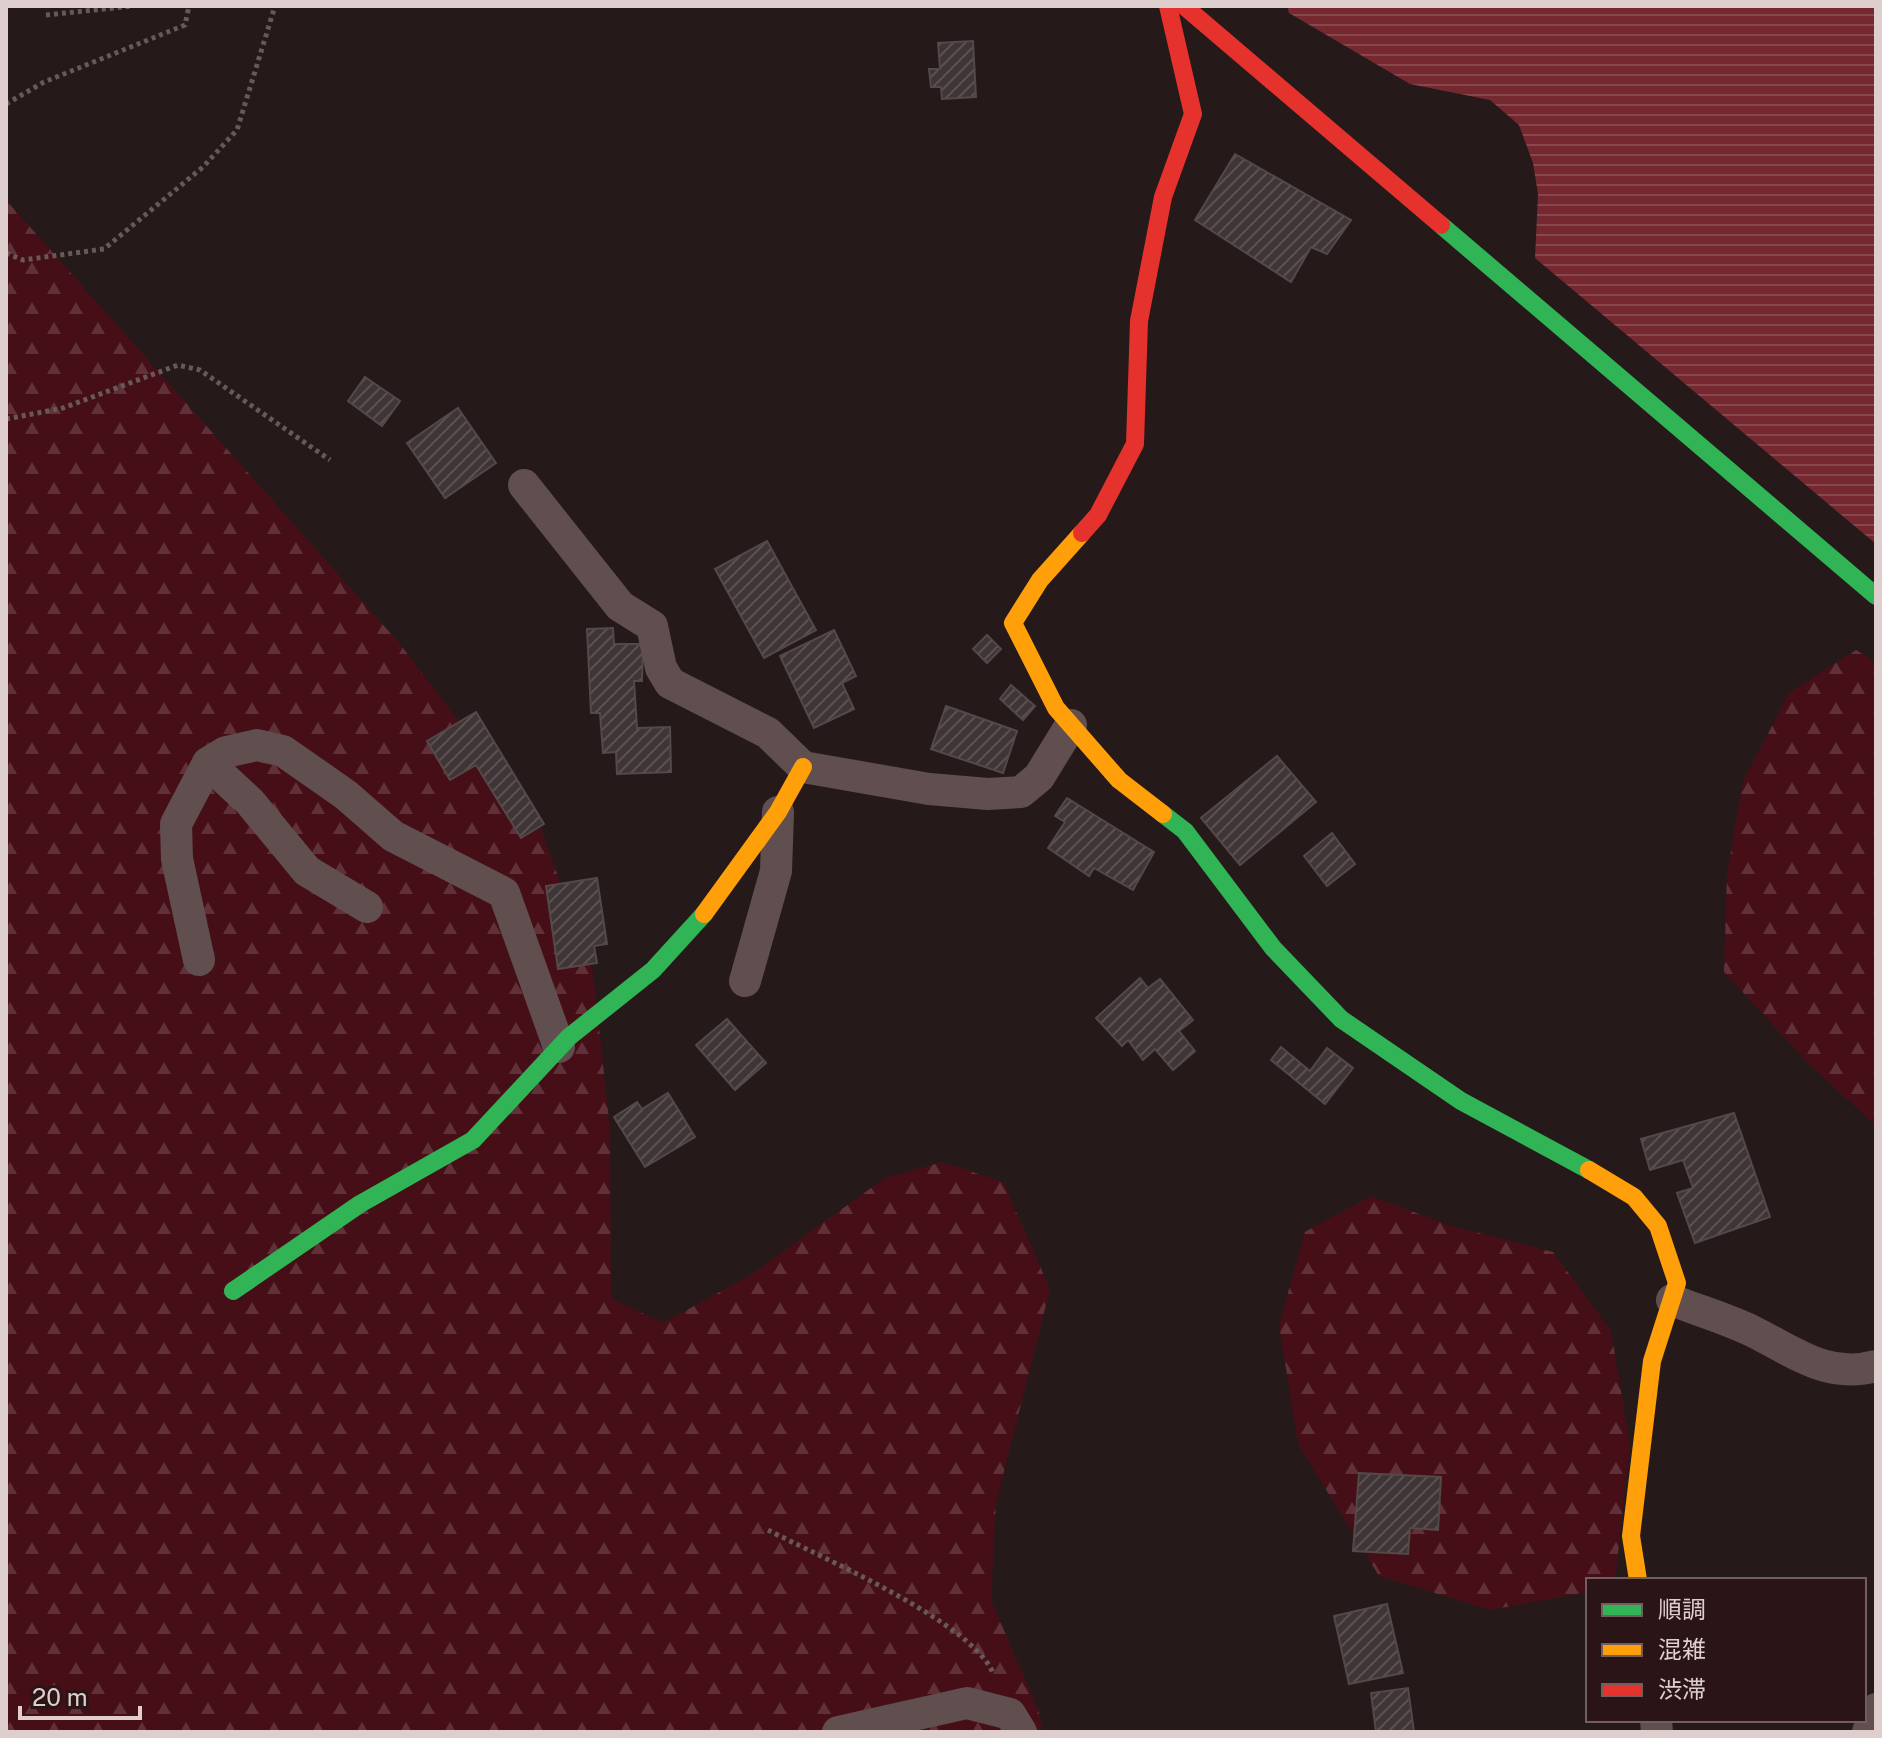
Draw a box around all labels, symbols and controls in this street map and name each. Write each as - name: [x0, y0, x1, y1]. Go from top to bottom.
- legend: [1586, 1578, 1866, 1722]
- text: 順調: [1658, 1595, 1706, 1623]
- text: 混雑: [1658, 1635, 1706, 1663]
- scale bar: [20, 1670, 140, 1720]
- text: 渋滞: [1658, 1675, 1706, 1703]
- text: 20 m: [32, 1683, 88, 1711]

